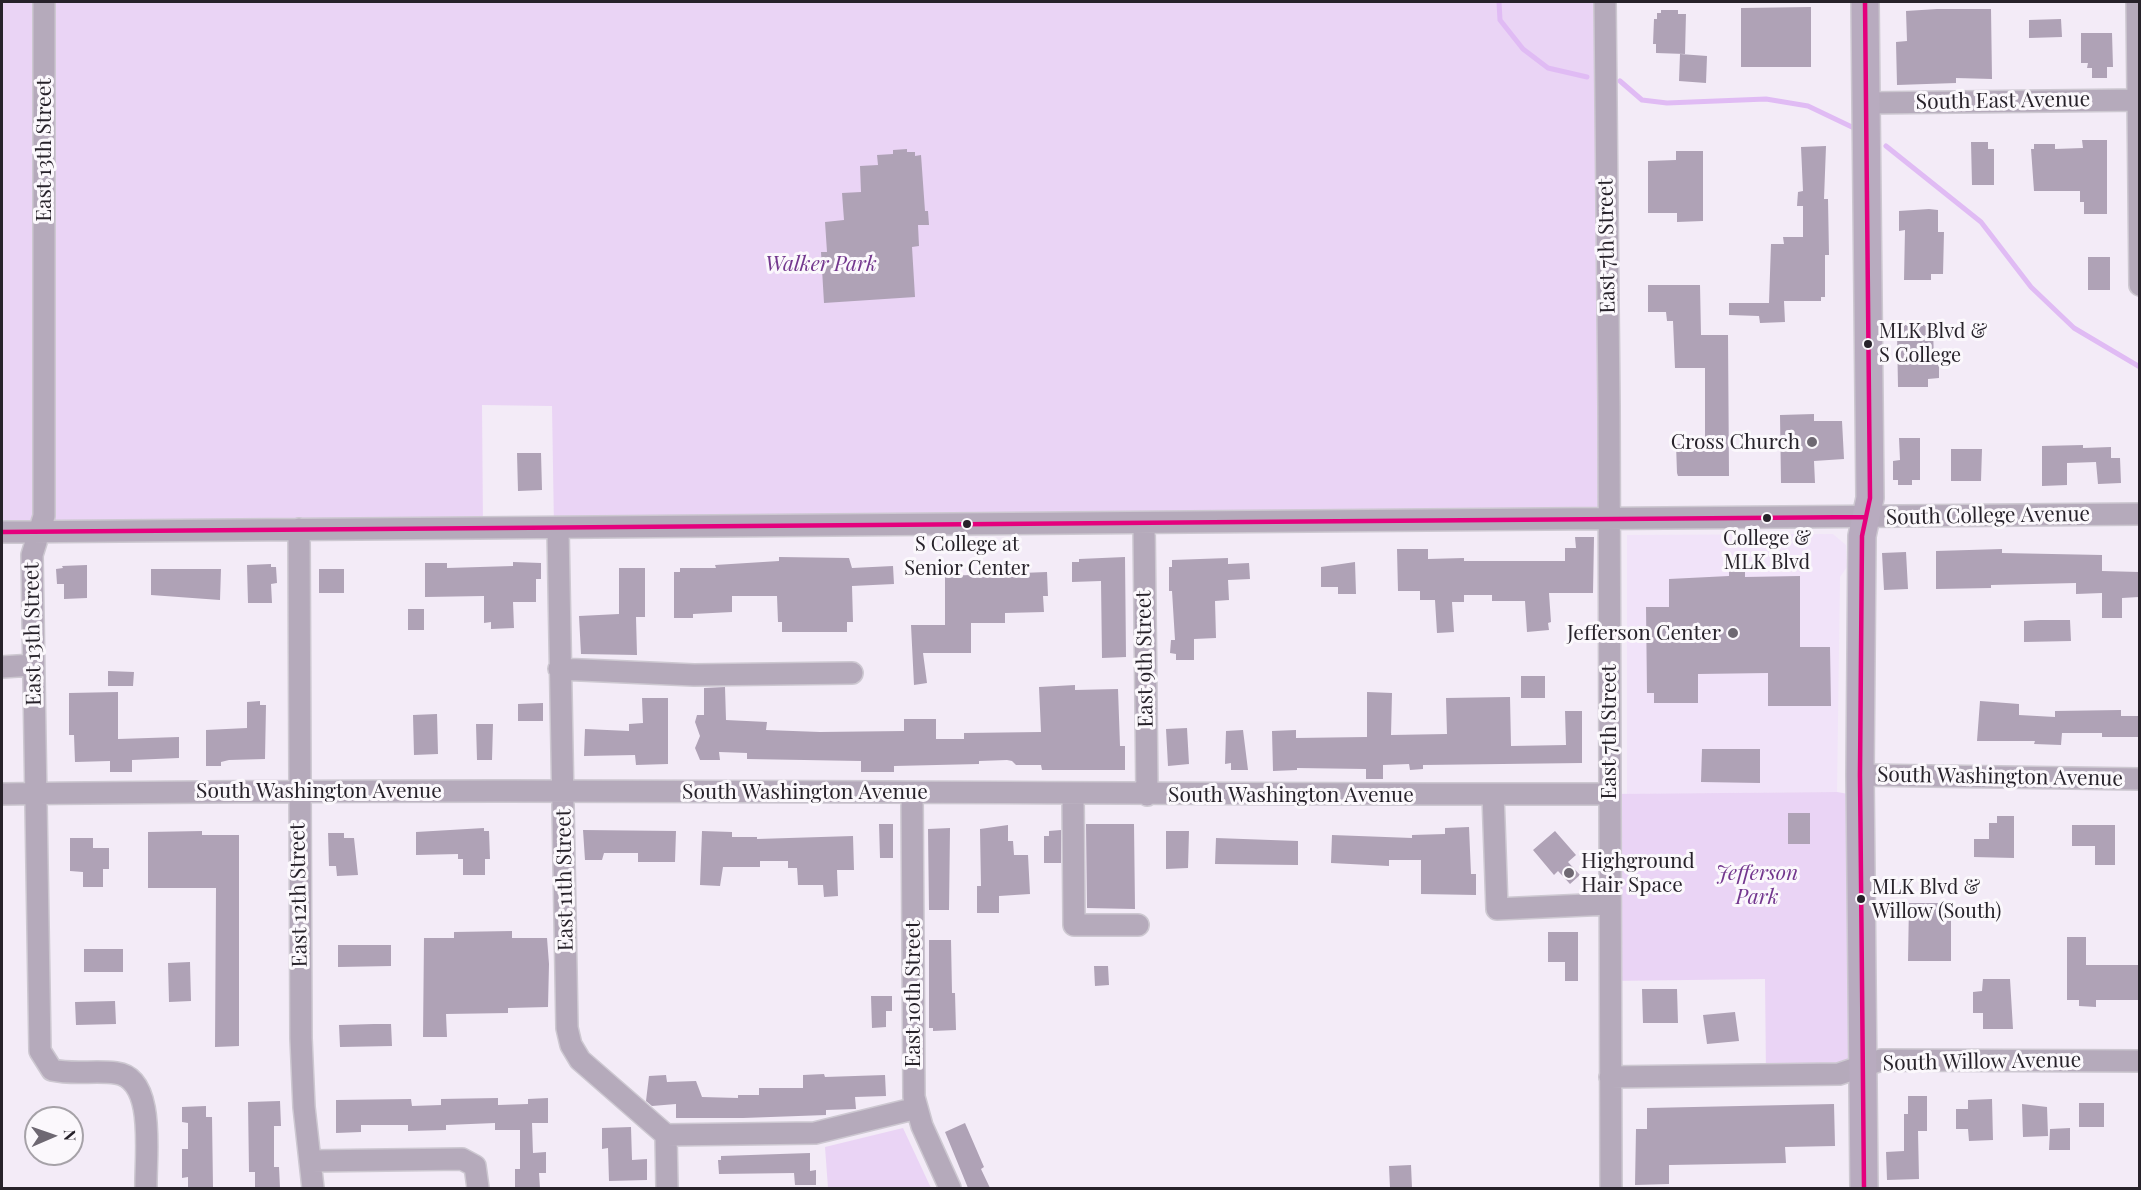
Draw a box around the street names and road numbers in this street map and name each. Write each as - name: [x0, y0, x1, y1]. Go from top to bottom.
- street label: East 13th Street: [31, 78, 57, 222]
- street label: South East Avenue: [1915, 87, 2091, 115]
- street label: East 7th Street: [1593, 178, 1621, 314]
- street label: South College Avenue: [1886, 502, 2090, 530]
- street label: East 13th Street: [19, 562, 47, 706]
- street label: East 9th Street: [1131, 590, 1159, 728]
- street label: East 7th Street: [1596, 664, 1622, 800]
- street label: South Washington Avenue: [1877, 762, 2123, 792]
- street label: South Washington Avenue: [196, 778, 442, 804]
- street label: South Washington Avenue: [682, 779, 928, 805]
- street label: South Washington Avenue: [1168, 782, 1414, 808]
- street label: East 11th Street: [551, 809, 579, 951]
- street label: East 12th Street: [285, 823, 313, 967]
- street label: East 10th Street: [900, 920, 926, 1068]
- street label: South Willow Avenue: [1883, 1048, 2081, 1076]

